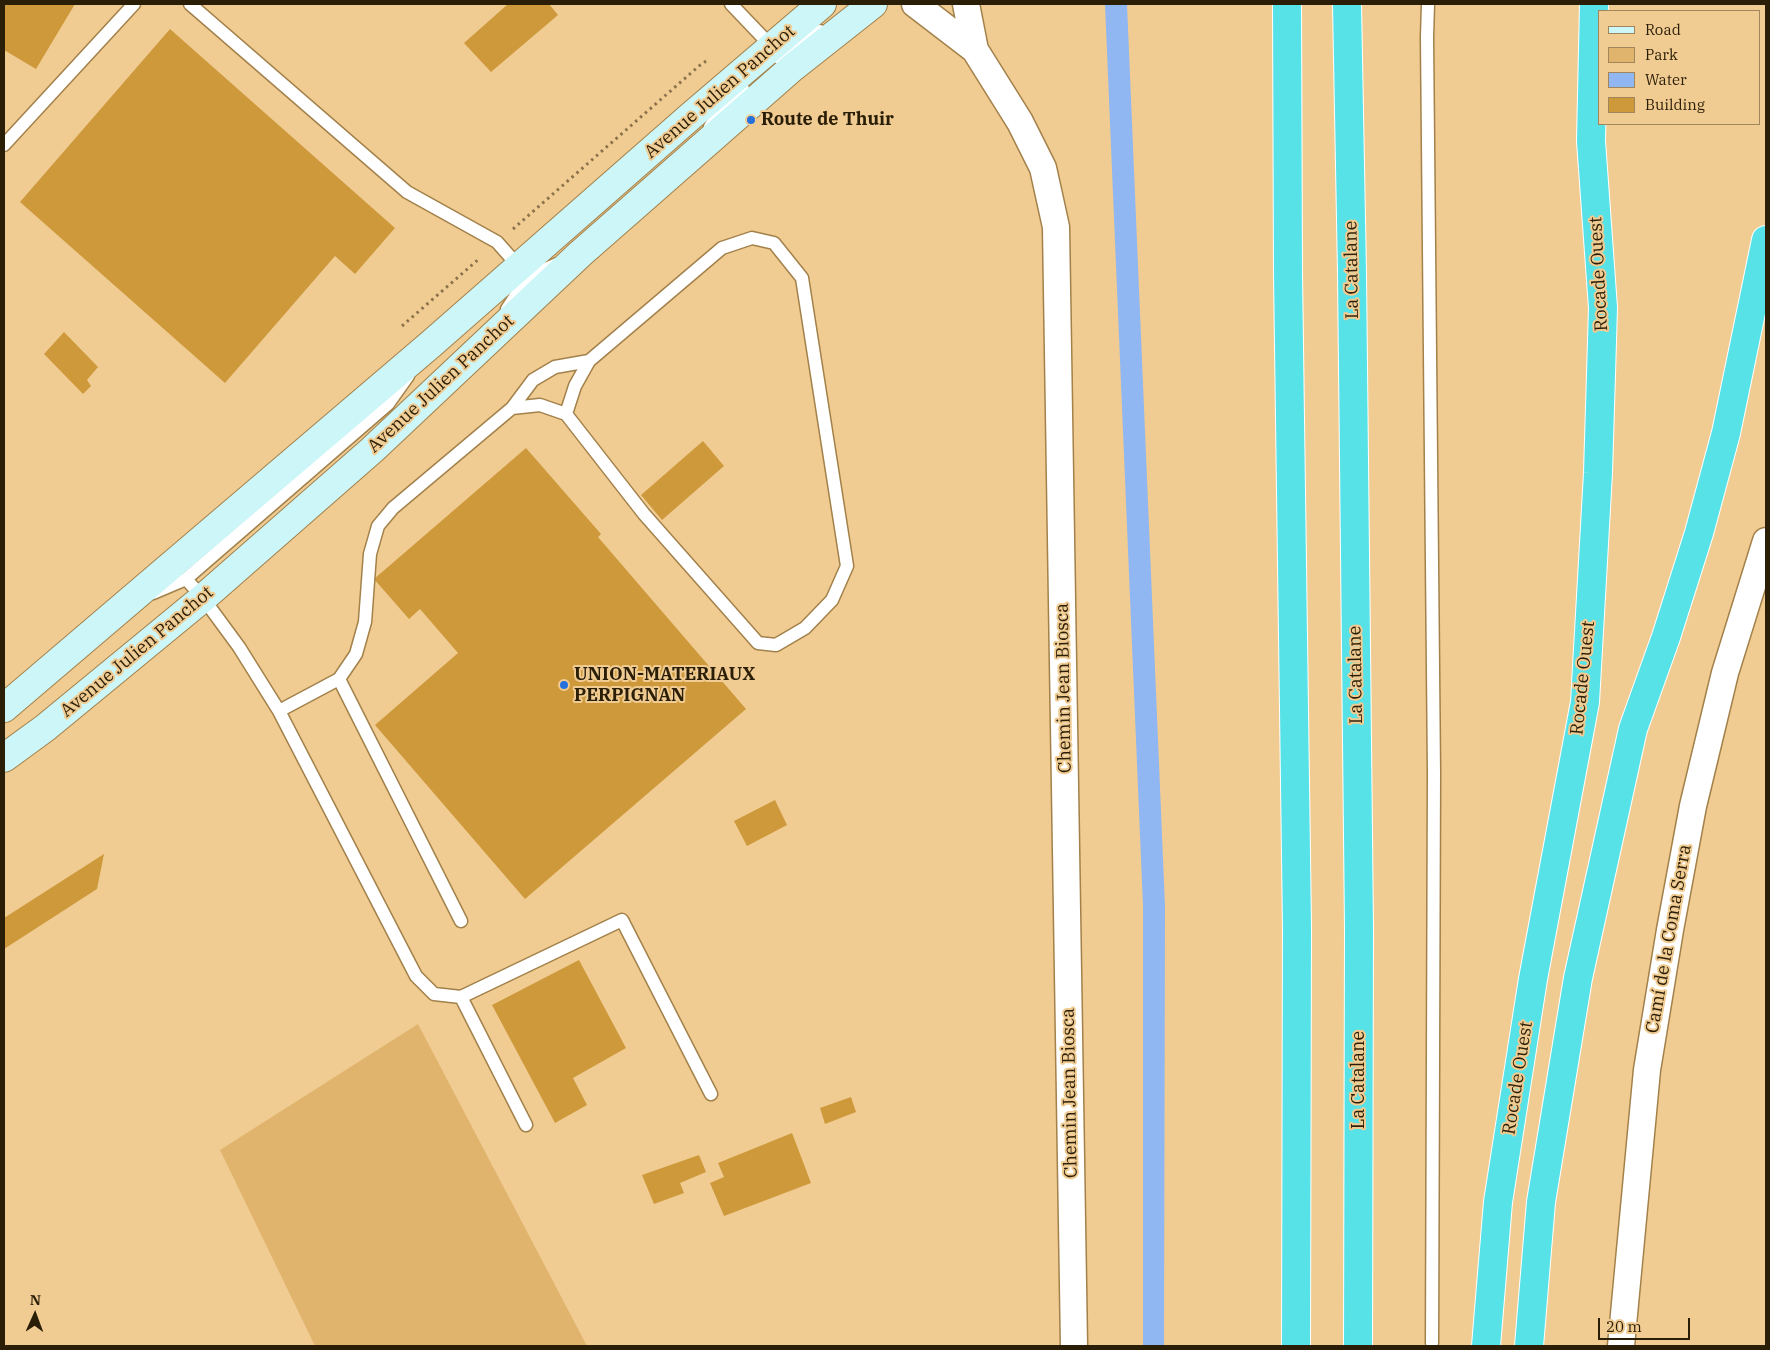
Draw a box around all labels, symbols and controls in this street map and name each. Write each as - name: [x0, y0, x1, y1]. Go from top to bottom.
- legend: [1598, 10, 1760, 125]
- text: Road: [1645, 20, 1681, 39]
- street label: Avenue Julien Panchot: [640, 21, 800, 163]
- text: Park: [1645, 45, 1678, 64]
- text: Water: [1645, 70, 1687, 89]
- text: Building: [1645, 95, 1705, 114]
- place label: Route de Thuir: [761, 109, 894, 131]
- marker: Route de Thuir: [745, 114, 757, 126]
- street label: Rocade Ouest: [1585, 216, 1613, 332]
- street label: La Catalane: [1340, 221, 1364, 319]
- street label: Avenue Julien Panchot: [363, 310, 519, 458]
- street label: Avenue Julien Panchot: [56, 582, 218, 722]
- street label: Chemin Jean Biosca: [1052, 603, 1076, 773]
- street label: Rocade Ouest: [1566, 620, 1600, 736]
- street label: La Catalane: [1344, 626, 1368, 724]
- place label: UNION-MATERIAUX PERPIGNAN: [574, 664, 755, 706]
- marker: UNION-MATERIAUX PERPIGNAN: [558, 679, 570, 691]
- street label: Camí de la Coma Serra: [1642, 843, 1696, 1035]
- street label: Chemin Jean Biosca: [1058, 1008, 1082, 1178]
- street label: Rocade Ouest: [1498, 1020, 1538, 1136]
- street label: La Catalane: [1348, 1031, 1370, 1129]
- north arrow: [10, 1290, 60, 1340]
- text: N: [30, 1291, 41, 1309]
- scale bar: [1600, 1308, 1692, 1340]
- text: 20 m: [1606, 1317, 1642, 1336]

